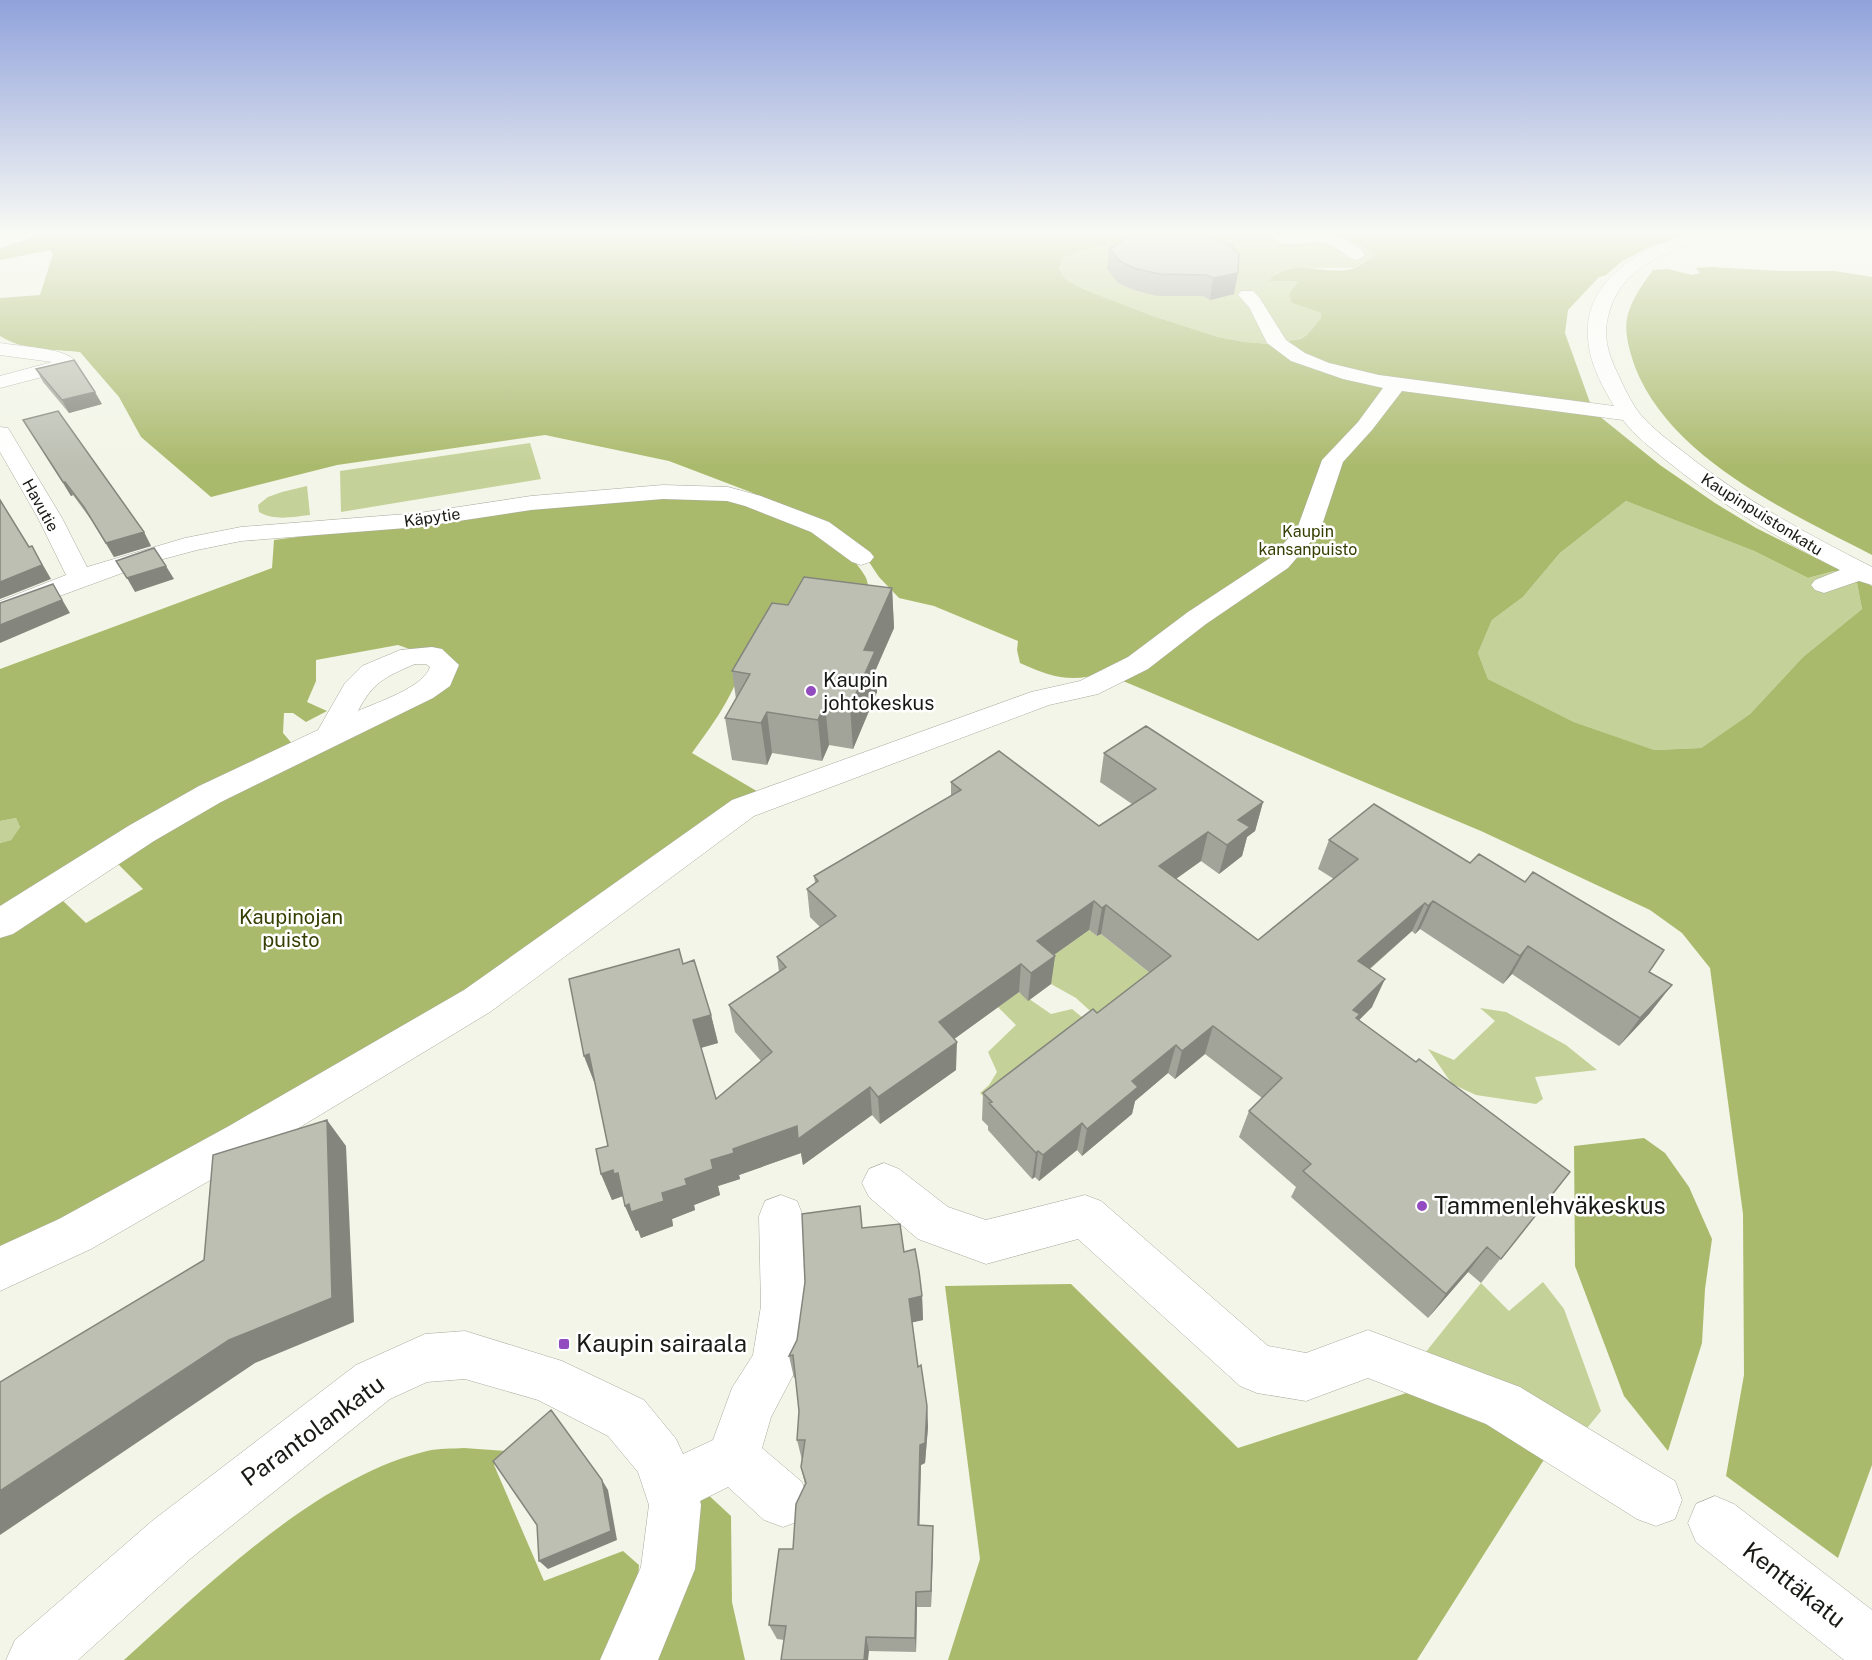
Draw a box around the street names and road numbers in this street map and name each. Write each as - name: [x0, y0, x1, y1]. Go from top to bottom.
- street label: Kaupinpuistonkatu: [1698, 469, 1826, 559]
- street label: Havutie: [18, 476, 63, 535]
- street label: Käpytie: [403, 504, 462, 531]
- street label: Parantolankatu: [235, 1369, 389, 1491]
- street label: Kenttäkatu: [1738, 1536, 1851, 1633]

